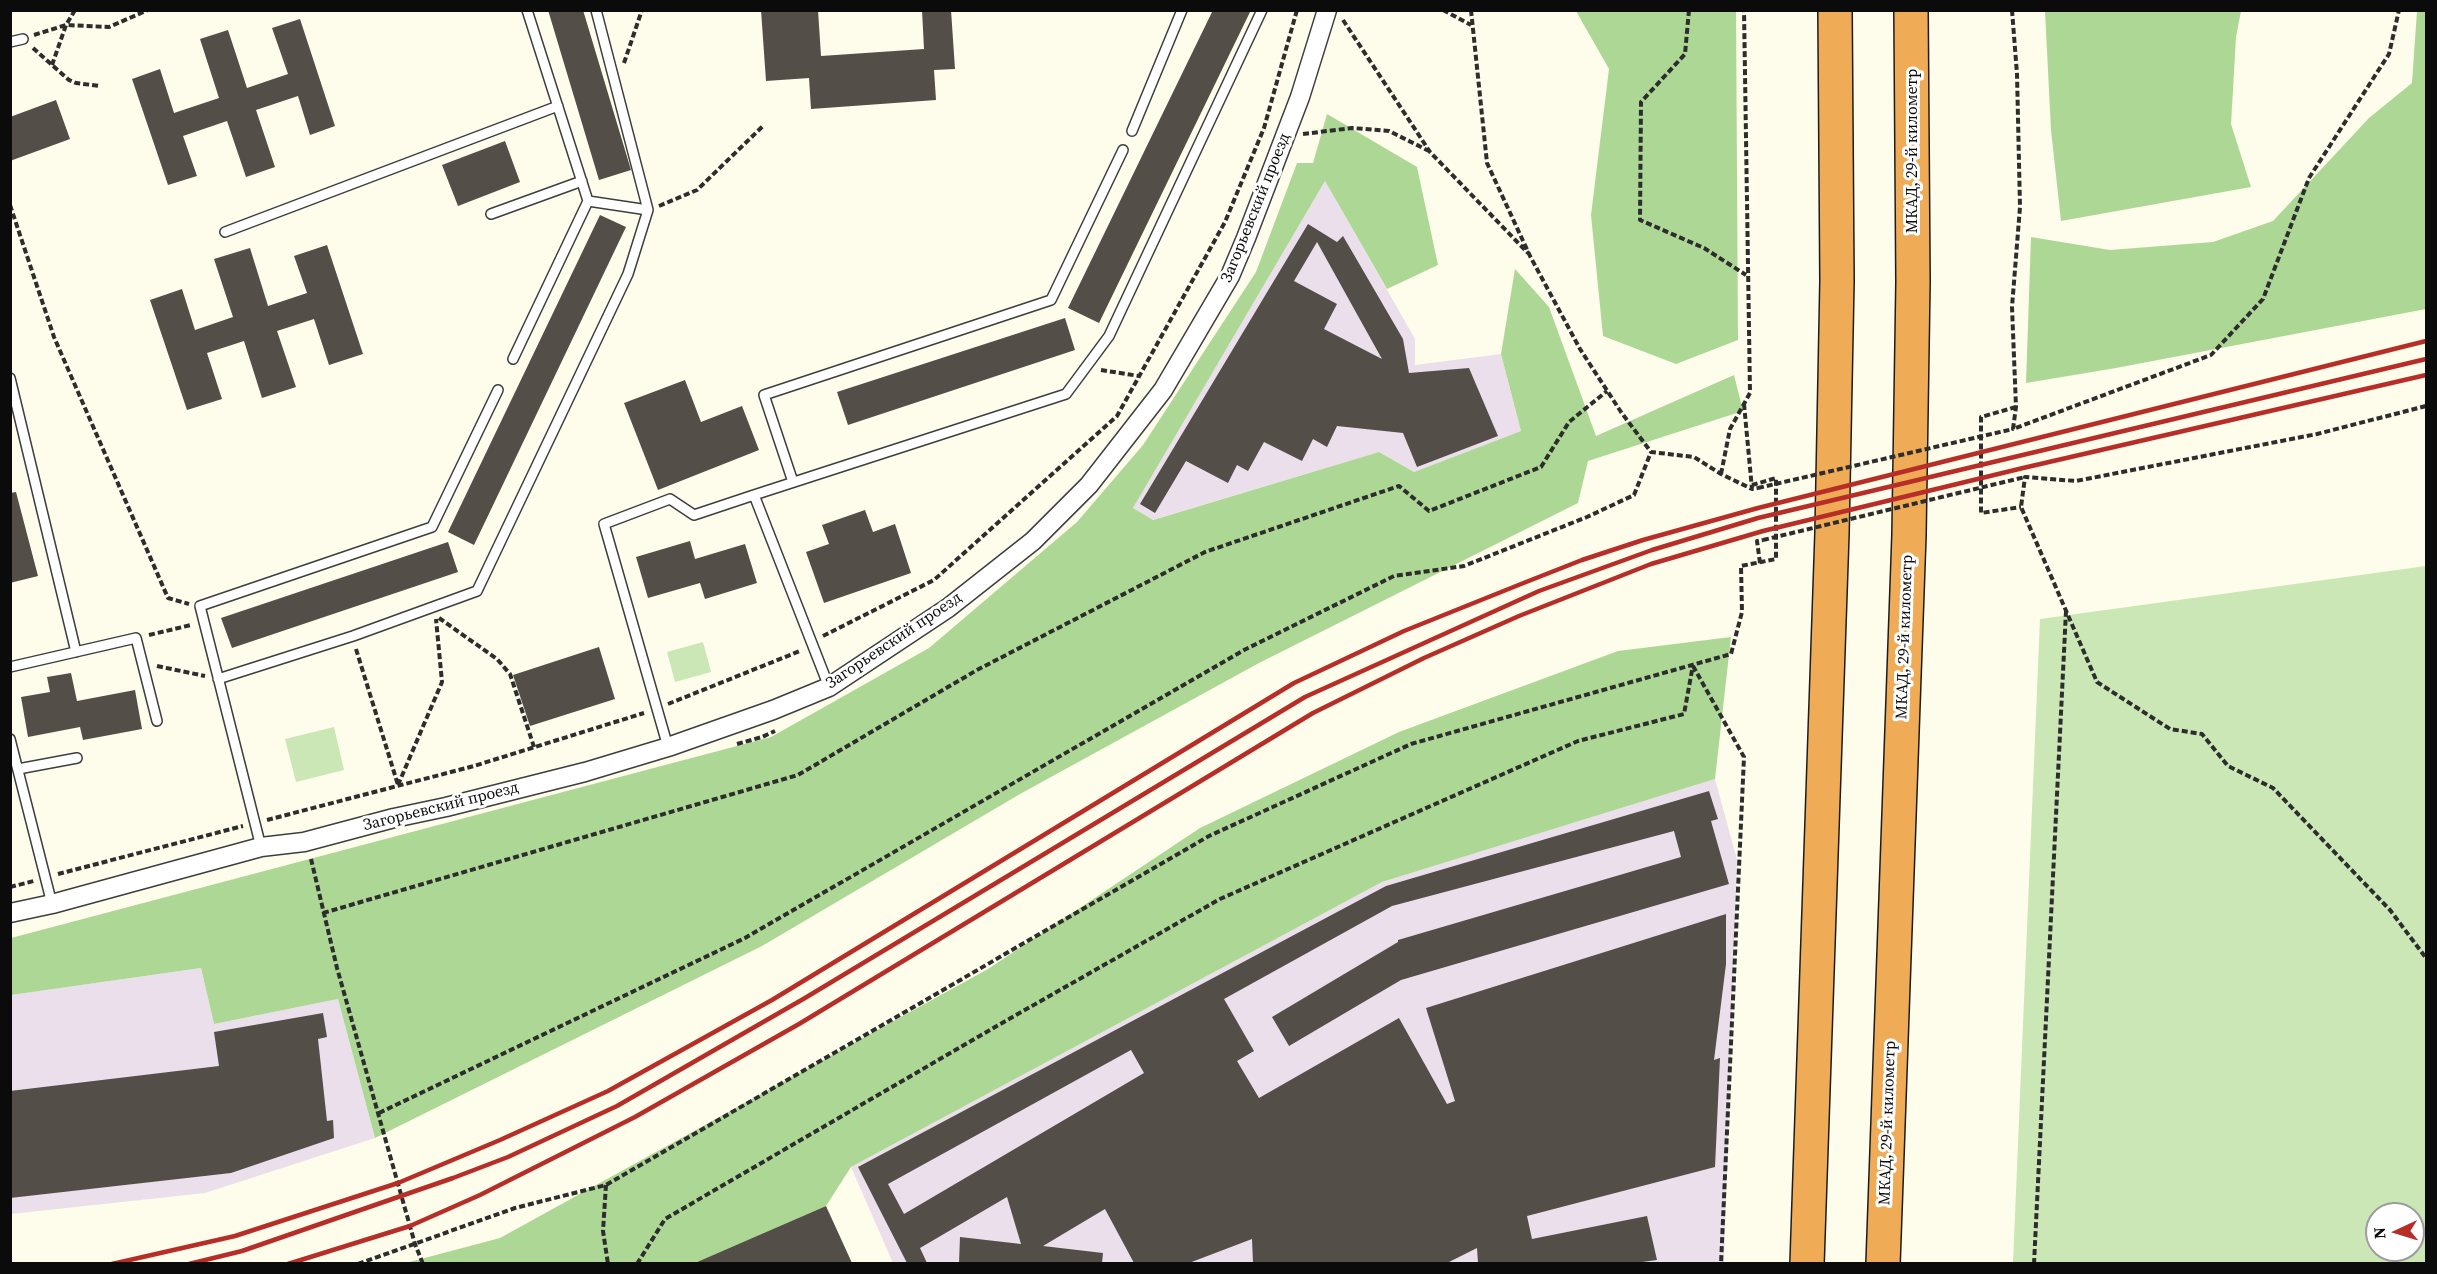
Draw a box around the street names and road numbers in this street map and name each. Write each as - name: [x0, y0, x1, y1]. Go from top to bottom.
- street label: МКАД, 29-й километр: [1903, 69, 1923, 233]
- street label: Загорьевский проезд: [1217, 130, 1295, 286]
- street label: МКАД, 29-й километр: [1893, 554, 1917, 720]
- street label: Загорьевский проезд: [822, 588, 966, 694]
- street label: Загорьевский проезд: [361, 778, 521, 836]
- street label: МКАД, 29-й километр: [1876, 1040, 1900, 1206]

